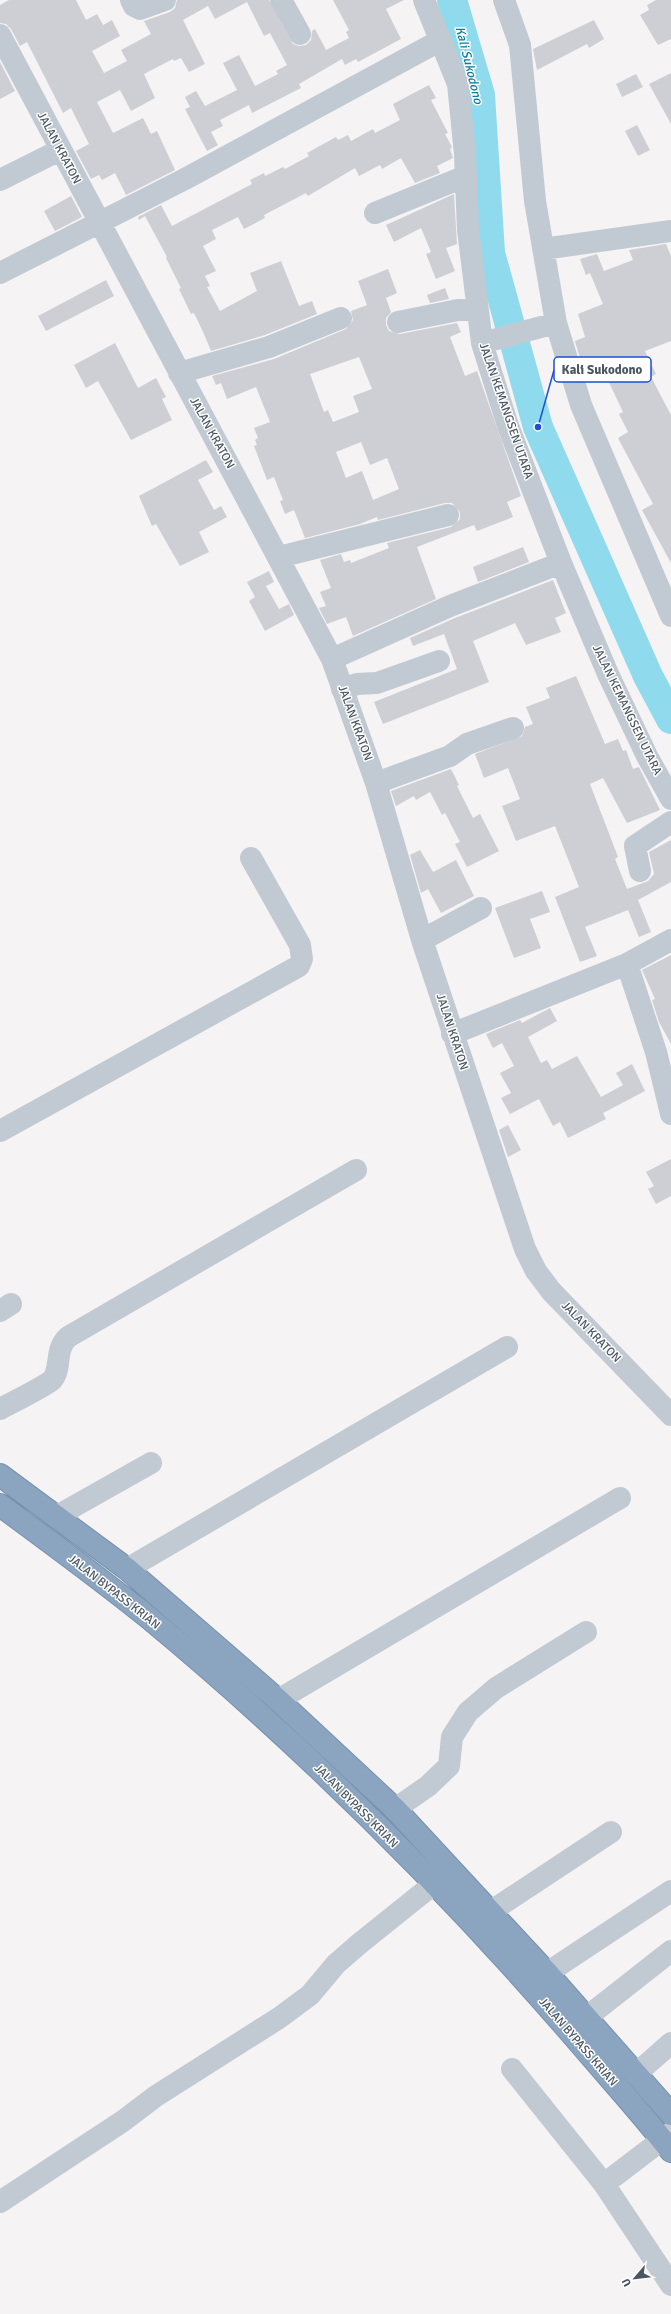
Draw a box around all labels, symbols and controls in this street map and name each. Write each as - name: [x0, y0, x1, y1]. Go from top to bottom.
- water label: Kali Sukodono: [452, 25, 487, 107]
- street label: JALAN KRATON: [34, 109, 84, 187]
- street label: JALAN KEMANGSEN UTARA: [476, 341, 537, 482]
- callout: Kali Sukodono: [554, 357, 651, 382]
- text: Kali Sukodono: [562, 362, 643, 378]
- street label: JALAN KRATON: [186, 395, 238, 471]
- street label: JALAN KEMANGSEN UTARA: [589, 642, 665, 778]
- street label: JALAN KRATON: [334, 683, 376, 763]
- street label: JALAN KRATON: [433, 992, 471, 1072]
- street label: JALAN KRATON: [558, 1298, 624, 1366]
- street label: JALAN BYPASS KRIAN: [65, 1551, 163, 1633]
- street label: JALAN BYPASS KRIAN: [311, 1761, 401, 1851]
- street label: JALAN BYPASS KRIAN: [535, 1995, 621, 2089]
- north arrow: [615, 2258, 655, 2298]
- text: U: [619, 2276, 634, 2289]

